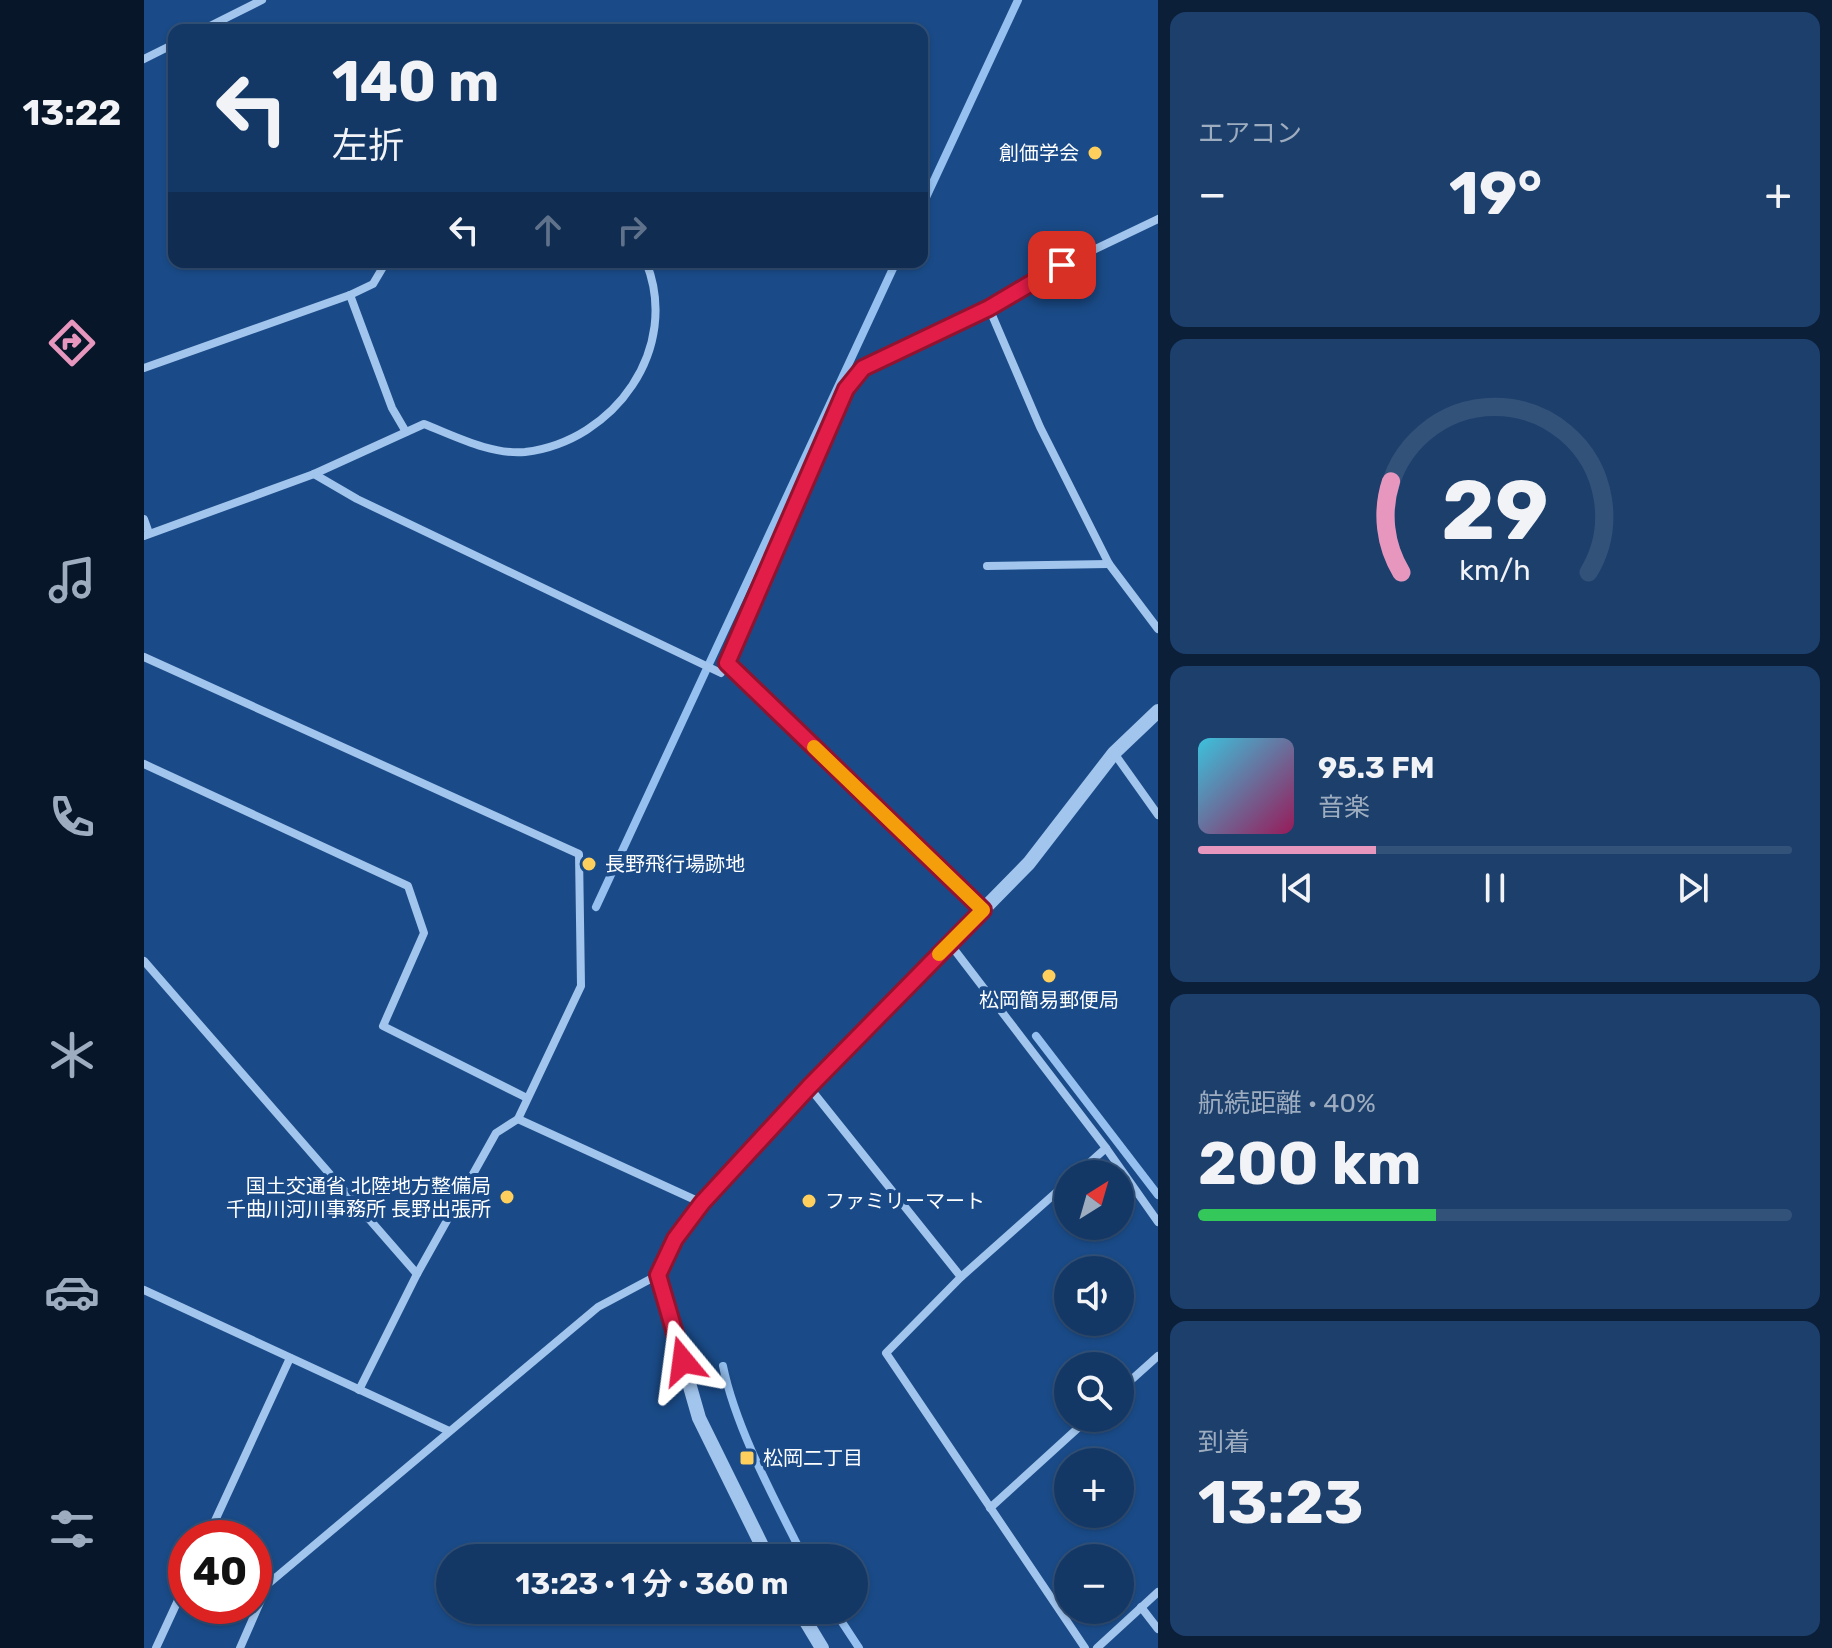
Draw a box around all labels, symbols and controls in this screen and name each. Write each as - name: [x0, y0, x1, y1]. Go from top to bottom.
- text: 140 m: [332, 49, 499, 115]
- icon: left: [200, 56, 304, 160]
- text: 13:22: [23, 91, 121, 134]
- text: エアコン: [1198, 118, 1302, 149]
- text: 左折: [332, 124, 404, 167]
- place label: 創価学会: [999, 141, 1079, 165]
- marker: 創価学会: [1086, 144, 1104, 162]
- text: 19°: [1449, 158, 1542, 229]
- text: −: [1198, 168, 1227, 220]
- text: +: [1765, 168, 1792, 220]
- icon: left: [442, 208, 486, 252]
- icon: ahead: [526, 208, 570, 252]
- icon: right: [610, 208, 654, 252]
- pin: [1028, 231, 1096, 299]
- icon: arrive: [1040, 243, 1084, 287]
- icon: directions: [44, 315, 100, 371]
- text: 29: [1441, 460, 1549, 559]
- icon: music: [44, 552, 100, 608]
- text: km/h: [1459, 553, 1531, 587]
- text: 95.3 FM: [1318, 750, 1435, 786]
- icon: phone: [44, 789, 100, 845]
- text: 音楽: [1318, 792, 1370, 823]
- place label: 長野飛行場跡地: [605, 852, 745, 876]
- marker: 長野飛行場跡地: [580, 855, 598, 873]
- icon: previous: [1275, 866, 1319, 910]
- icon: pause: [1473, 866, 1517, 910]
- icon: next: [1671, 866, 1715, 910]
- marker: 松岡簡易郵便局: [1040, 967, 1058, 985]
- place label: 松岡簡易郵便局: [979, 988, 1119, 1012]
- icon: climate: [44, 1027, 100, 1083]
- text: 航続距離 · 40%: [1198, 1088, 1376, 1119]
- text: 200 km: [1198, 1128, 1421, 1199]
- north arrow: [1054, 1160, 1134, 1240]
- map controls: [1054, 1160, 1134, 1624]
- place label: 国土交通省 北陸地方整備局 千曲川河川事務所 長野出張所: [226, 1174, 491, 1221]
- marker: 国土交通省 北陸地方整備局 千曲川河川事務所 長野出張所: [498, 1188, 516, 1206]
- place label: ファミリーマート: [825, 1189, 985, 1213]
- marker: ファミリーマート: [800, 1192, 818, 1210]
- button: sound: [1054, 1256, 1134, 1336]
- icon: car: [44, 1264, 100, 1320]
- position arrow: [641, 1319, 725, 1403]
- button: search: [1054, 1352, 1134, 1432]
- text: 到着: [1198, 1427, 1250, 1458]
- place label: 松岡二丁目: [763, 1446, 863, 1470]
- button: +: [1054, 1448, 1134, 1528]
- marker: 松岡二丁目: [738, 1449, 756, 1467]
- text: 13:23: [1198, 1467, 1363, 1538]
- icon: filters: [44, 1501, 100, 1557]
- speed limit sign: 40: [168, 1520, 272, 1624]
- button: −: [1054, 1544, 1134, 1624]
- text: 13:23 · 1 分 · 360 m: [516, 1566, 788, 1602]

